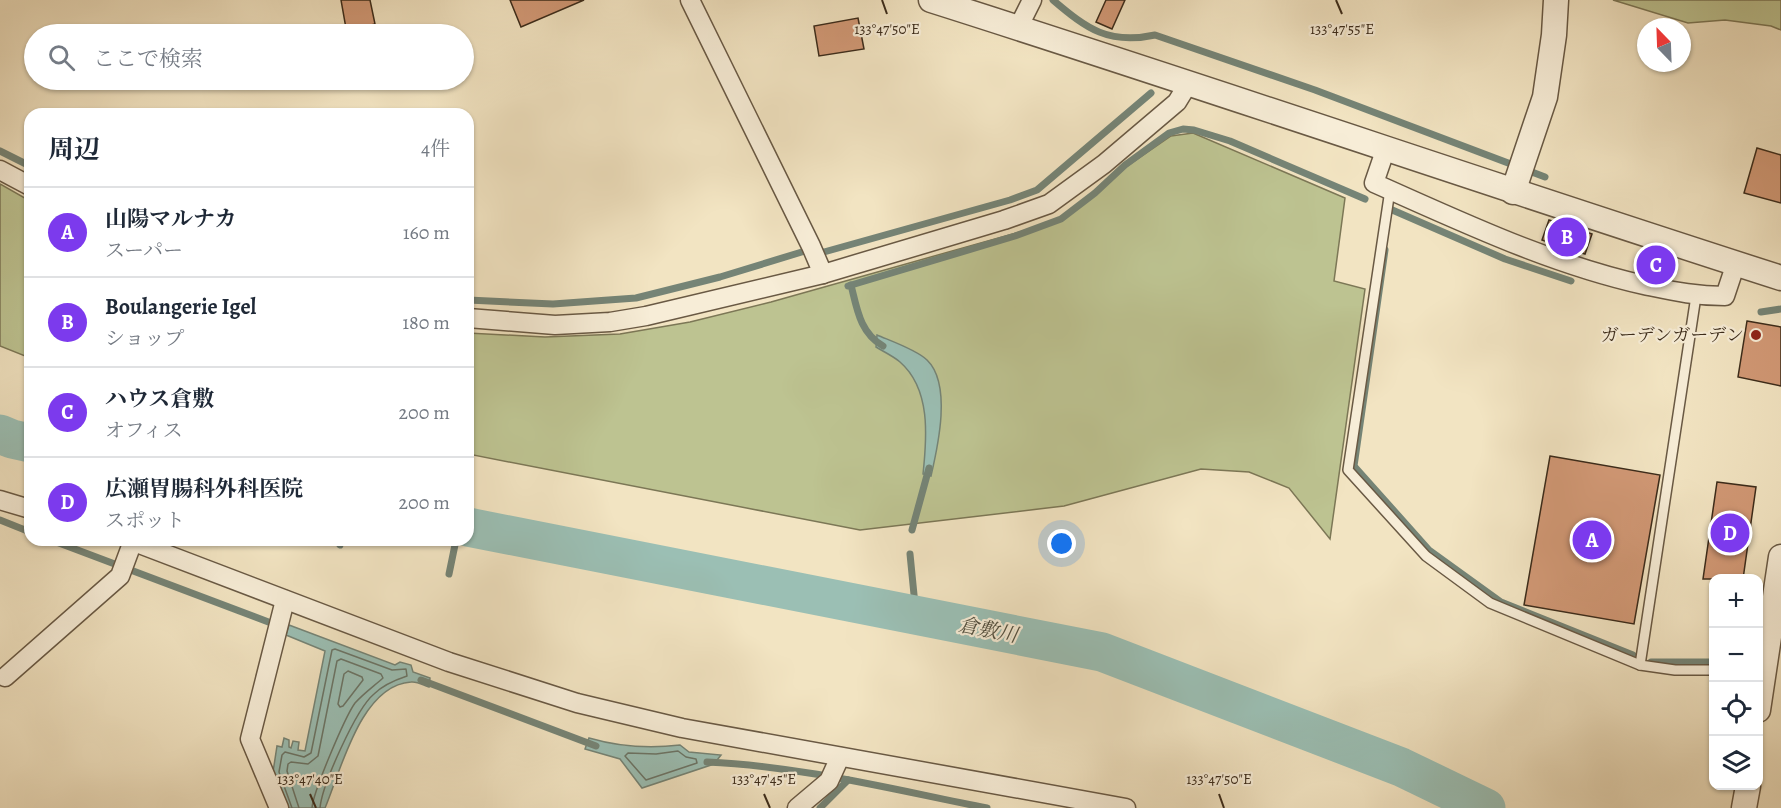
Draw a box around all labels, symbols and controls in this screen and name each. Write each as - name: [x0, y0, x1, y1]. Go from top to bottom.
- north arrow: [1637, 18, 1691, 72]
- text: 133°47'50"E: [854, 19, 920, 39]
- text: 133°47'55"E: [1310, 19, 1374, 39]
- search box: [24, 24, 474, 90]
- icon: search: [45, 41, 78, 74]
- text: ここで検索: [93, 44, 203, 74]
- text: 周辺: [48, 132, 100, 167]
- text: 4件: [421, 135, 450, 162]
- text: 山陽マルナカ: [105, 204, 237, 234]
- pin: B: [1548, 214, 1586, 260]
- text: A: [61, 219, 74, 246]
- text: 160 m: [403, 219, 450, 246]
- text: スーパー: [105, 237, 183, 264]
- pin: C: [1636, 242, 1676, 288]
- text: Boulangerie Igel: [105, 292, 256, 322]
- text: B: [61, 309, 74, 336]
- text: 180 m: [402, 309, 450, 336]
- place label: ガーデンガーデン: [1601, 323, 1744, 347]
- text: ショップ: [105, 325, 185, 352]
- marker: ガーデンガーデン: [1749, 328, 1763, 342]
- text: ハウス倉敷: [105, 384, 214, 414]
- text: C: [61, 399, 74, 426]
- text: 200 m: [399, 399, 450, 426]
- text: オフィス: [105, 417, 183, 444]
- text: 広瀬胃腸科外科医院: [105, 474, 303, 504]
- text: D: [61, 489, 74, 516]
- text: 200 m: [399, 489, 450, 516]
- text: スポット: [105, 507, 185, 534]
- pin: D: [1710, 510, 1750, 556]
- pin: A: [1572, 518, 1612, 562]
- your location: [1047, 529, 1076, 558]
- map controls: [1709, 574, 1763, 790]
- button: +: [1709, 574, 1763, 628]
- water label: 倉敷川: [956, 611, 1022, 649]
- button: −: [1709, 628, 1763, 682]
- button: locate: [1709, 682, 1763, 736]
- button: layers: [1709, 736, 1763, 790]
- text: 133°47'40"E: [277, 769, 343, 789]
- text: 133°47'45"E: [732, 769, 796, 789]
- text: 133°47'50"E: [1186, 769, 1252, 789]

